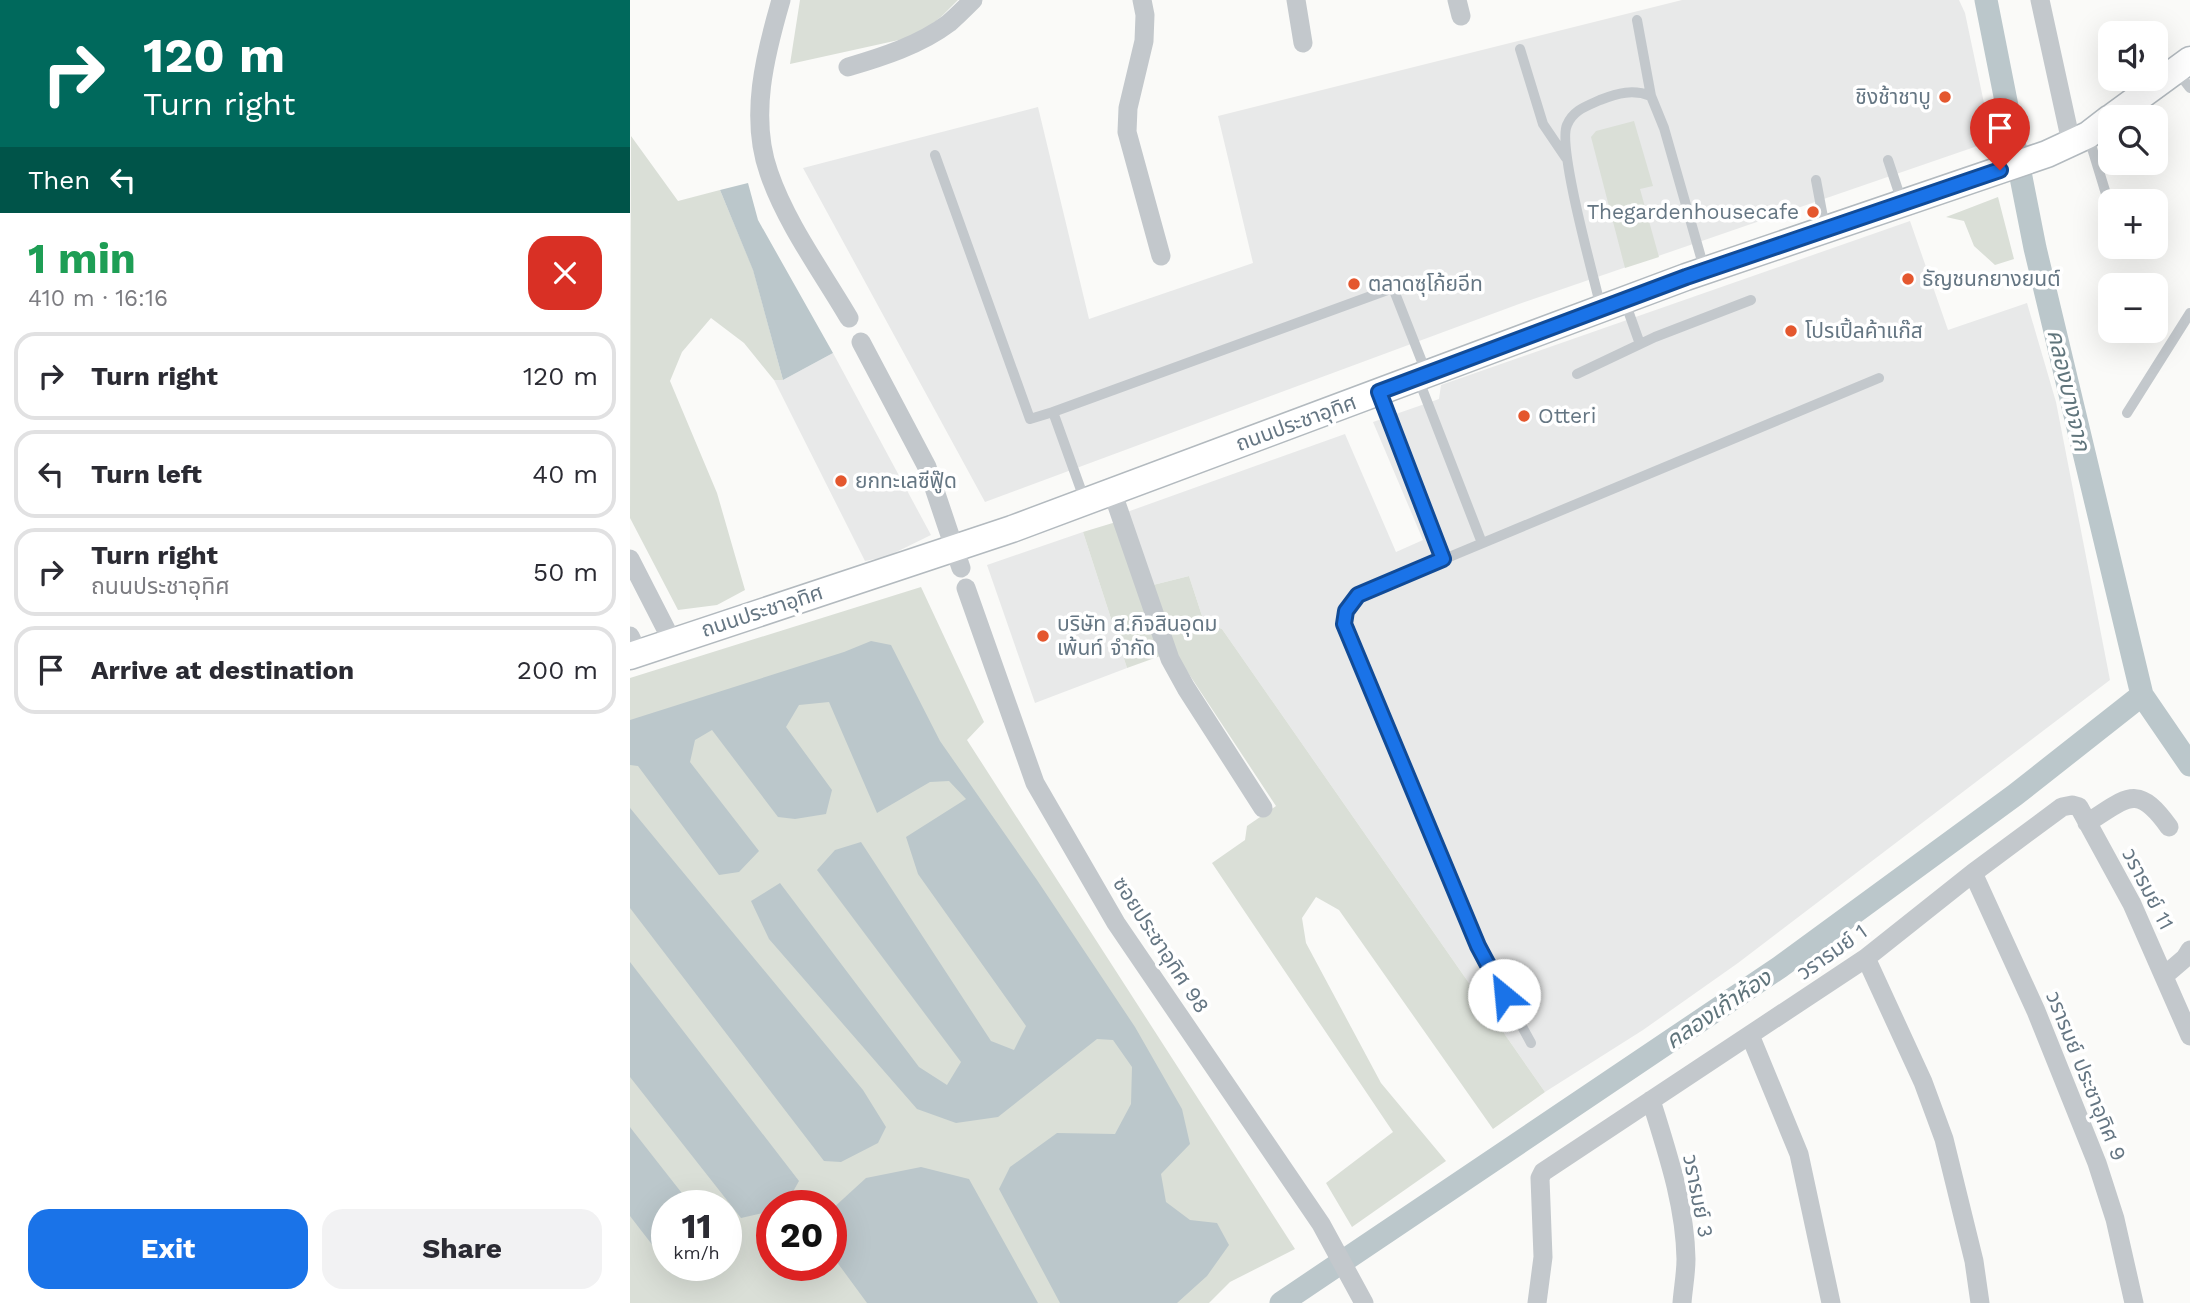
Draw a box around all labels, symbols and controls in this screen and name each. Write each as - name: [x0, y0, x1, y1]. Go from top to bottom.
- map controls: [2098, 21, 2168, 343]
- button: sound: [2098, 21, 2168, 91]
- text: 120 m: [143, 26, 285, 84]
- icon: right: [28, 28, 119, 119]
- place label: ชิงช้าชาบู: [1855, 84, 1931, 110]
- text: Turn right: [143, 85, 295, 123]
- marker: ชิงช้าชาบู: [1937, 89, 1953, 105]
- pin: [1970, 98, 2030, 170]
- button: search: [2098, 105, 2168, 175]
- icon: arrive: [1981, 109, 2019, 147]
- icon: left: [104, 161, 142, 199]
- text: Then: [28, 165, 90, 195]
- button: +: [2098, 189, 2168, 259]
- place label: Thegardenhousecafe: [1587, 199, 1799, 224]
- marker: Thegardenhousecafe: [1805, 204, 1821, 220]
- text: 1 min: [28, 234, 136, 283]
- button: close: [528, 236, 602, 310]
- place label: ธัญชนกยางยนต์: [1922, 266, 2061, 291]
- place label: ตลาดซุโก้ยอีท: [1368, 271, 1483, 297]
- marker: ธัญชนกยางยนต์: [1900, 271, 1916, 287]
- button: −: [2098, 273, 2168, 343]
- marker: ตลาดซุโก้ยอีท: [1346, 276, 1362, 292]
- text: 410 m · 16:16: [28, 285, 168, 312]
- place label: โปรเปิ้ลค้าแก๊ส: [1805, 317, 1923, 343]
- marker: โปรเปิ้ลค้าแก๊ส: [1783, 323, 1799, 339]
- water label: คลองบางจาก: [2041, 327, 2096, 455]
- icon: right: [32, 357, 70, 395]
- text: Turn right: [91, 361, 218, 391]
- text: 120 m: [523, 361, 598, 391]
- street label: ถนนประชาอุทิศ: [1232, 389, 1360, 457]
- place label: Otteri: [1538, 403, 1596, 428]
- marker: Otteri: [1516, 408, 1532, 424]
- icon: left: [32, 455, 70, 493]
- text: Turn left: [91, 459, 202, 489]
- text: 40 m: [532, 459, 598, 489]
- place label: ยกทะเลซีฟู๊ด: [855, 468, 957, 494]
- marker: ยกทะเลซีฟู๊ด: [833, 473, 849, 489]
- text: Turn right: [91, 540, 218, 570]
- icon: right: [32, 553, 70, 591]
- text: 50 m: [533, 557, 598, 587]
- text: ถนนประชาอุทิศ: [91, 573, 230, 600]
- street label: ถนนประชาอุทิศ: [698, 579, 826, 643]
- place label: บริษัท ส.กิจสินอุดม เพ้นท์ จำกัด: [1057, 611, 1217, 660]
- marker: บริษัท ส.กิจสินอุดม เพ้นท์ จำกัด: [1035, 628, 1051, 644]
- icon: arrive: [32, 651, 70, 689]
- text: Arrive at destination: [91, 655, 354, 685]
- text: 200 m: [517, 655, 598, 685]
- street label: วรารมย์ 11: [2117, 844, 2180, 934]
- street label: ซอยประชาอุทิศ 98: [1107, 872, 1215, 1018]
- street label: วรารมย์ 1: [1792, 919, 1872, 985]
- position arrow: [1467, 958, 1541, 1032]
- water label: คลองเก้าห้อง: [1660, 963, 1778, 1055]
- street label: วรารมย์ ประชาอุทิศ 9: [2040, 988, 2132, 1164]
- street label: วรารมย์ 3: [1678, 1152, 1719, 1240]
- speed limit sign: 20: [756, 1190, 847, 1281]
- text: 11: [681, 1205, 712, 1247]
- button: Exit: [28, 1209, 308, 1289]
- button: Share: [322, 1209, 602, 1289]
- text: km/h: [673, 1242, 720, 1263]

